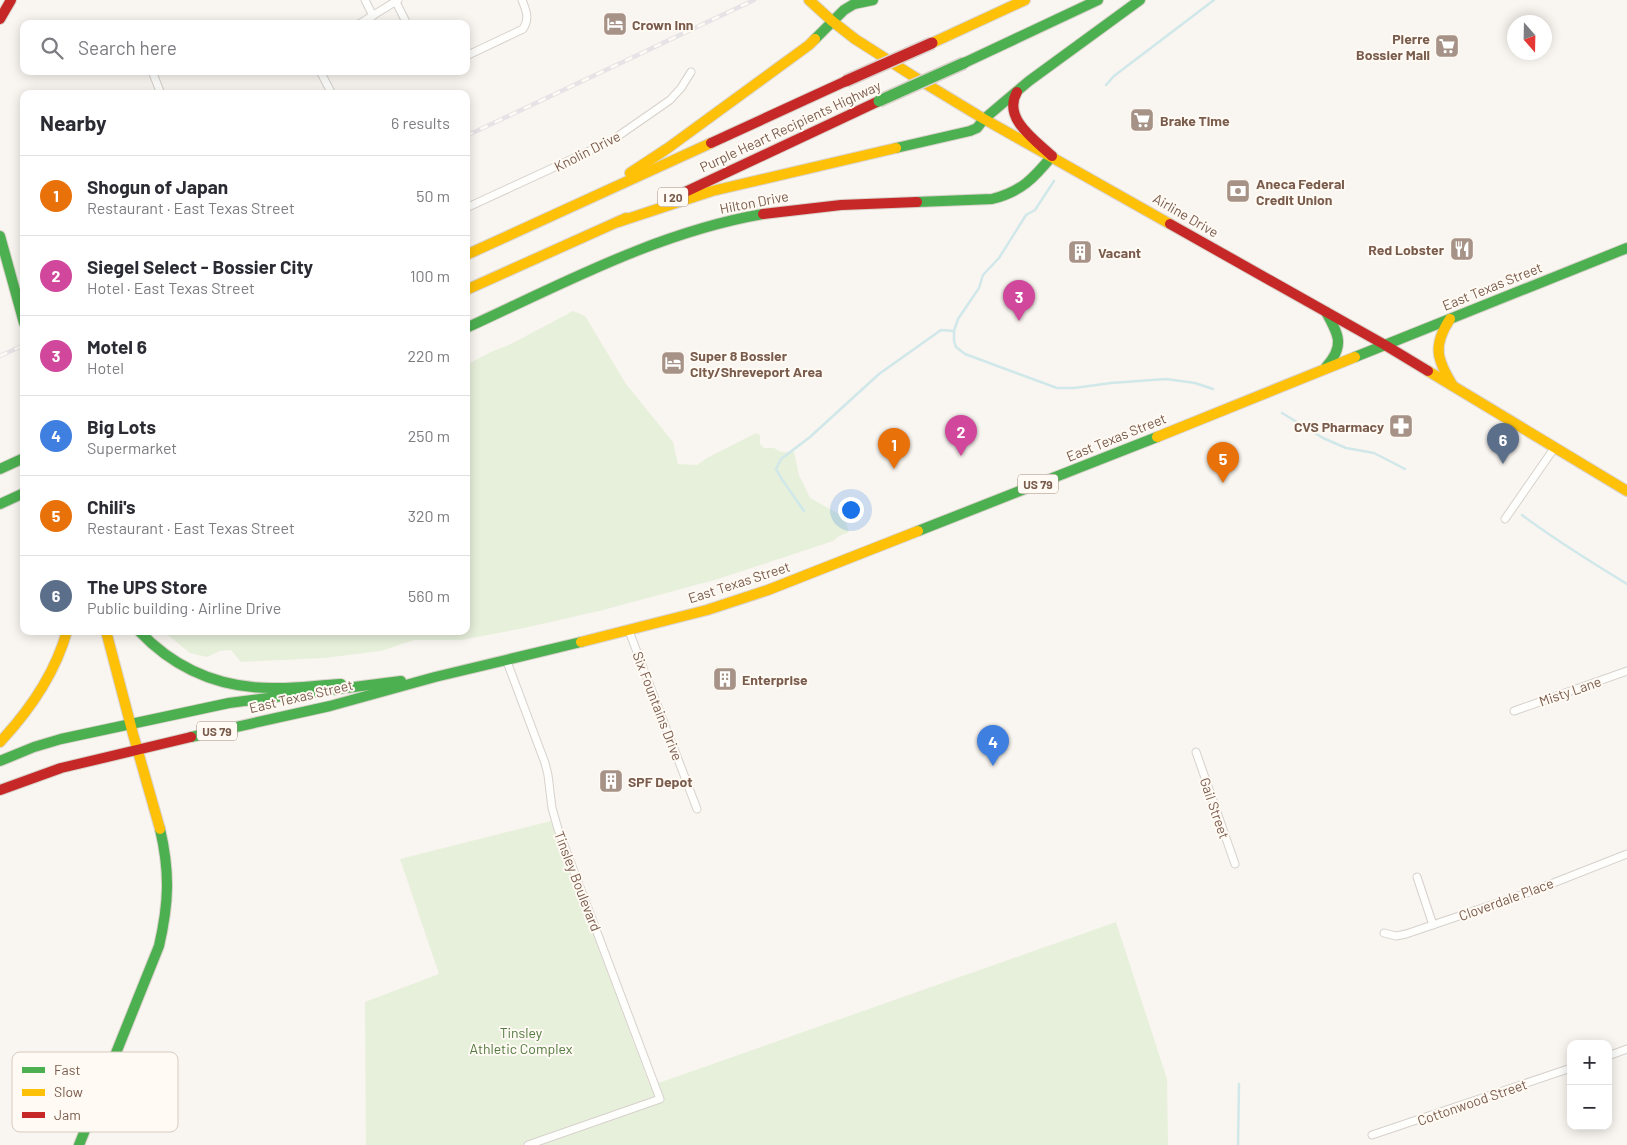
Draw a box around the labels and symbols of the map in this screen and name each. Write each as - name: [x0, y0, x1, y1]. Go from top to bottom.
- hotel icon: Crown Inn: [602, 11, 628, 37]
- north arrow: [1507, 15, 1552, 60]
- place label: Crown Inn: [632, 16, 694, 33]
- place label: Pierre Bossier Mall: [1356, 30, 1430, 63]
- supermarket icon: Pierre Bossier Mall: [1434, 33, 1460, 59]
- street label: Purple Heart Recipients Highway: [697, 76, 884, 176]
- supermarket icon: Brake Time: [1129, 107, 1155, 133]
- place label: Brake Time: [1160, 112, 1230, 129]
- street label: Knolin Drive: [551, 127, 623, 175]
- place label: Aneca Federal Credit Union: [1256, 175, 1345, 208]
- bank icon: Aneca Federal Credit Union: [1225, 178, 1251, 204]
- street label: Hilton Drive: [718, 187, 790, 217]
- road number: I 20: [658, 188, 688, 206]
- street label: Airline Drive: [1150, 189, 1222, 241]
- restaurant icon: Red Lobster: [1449, 236, 1475, 262]
- building icon: Vacant: [1067, 239, 1093, 265]
- place label: Red Lobster: [1368, 241, 1445, 258]
- place label: Vacant: [1098, 244, 1141, 261]
- street label: East Texas Street: [1440, 258, 1544, 314]
- pin: 3: [1003, 280, 1035, 321]
- place label: Super 8 Bossier City/Shreveport Area: [690, 347, 822, 380]
- hotel icon: Super 8 Bossier City/Shreveport Area: [660, 350, 686, 376]
- street label: East Texas Street: [1064, 409, 1168, 465]
- pharmacy icon: CVS Pharmacy: [1388, 413, 1414, 439]
- pin: 2: [945, 415, 977, 456]
- place label: CVS Pharmacy: [1294, 418, 1384, 435]
- pin: 6: [1487, 423, 1519, 464]
- pin: 1: [878, 428, 910, 469]
- pin: 5: [1207, 442, 1239, 483]
- road number: US 79: [1018, 474, 1058, 494]
- your location: [838, 497, 864, 523]
- street label: East Texas Street: [686, 558, 792, 606]
- street label: Six Fountains Drive: [629, 649, 687, 763]
- building icon: Enterprise: [712, 666, 738, 692]
- place label: Enterprise: [742, 671, 808, 688]
- street label: Misty Lane: [1537, 672, 1603, 710]
- street label: East Texas Street: [247, 676, 355, 716]
- road number: US 79: [197, 721, 237, 740]
- pin: 4: [977, 725, 1009, 766]
- building icon: SPF Depot: [598, 768, 624, 794]
- place label: SPF Depot: [628, 773, 692, 790]
- street label: Gail Street: [1197, 775, 1233, 841]
- street label: Tinsley Boulevard: [551, 828, 605, 934]
- street label: Cloverdale Place: [1456, 874, 1556, 924]
- park label: Tinsley Athletic Complex: [470, 1024, 573, 1057]
- legend: [12, 1052, 178, 1132]
- text: Fast: [54, 1061, 80, 1078]
- street label: Cottonwood Street: [1415, 1075, 1529, 1129]
- text: Slow: [54, 1083, 83, 1100]
- text: Jam: [54, 1106, 81, 1123]

